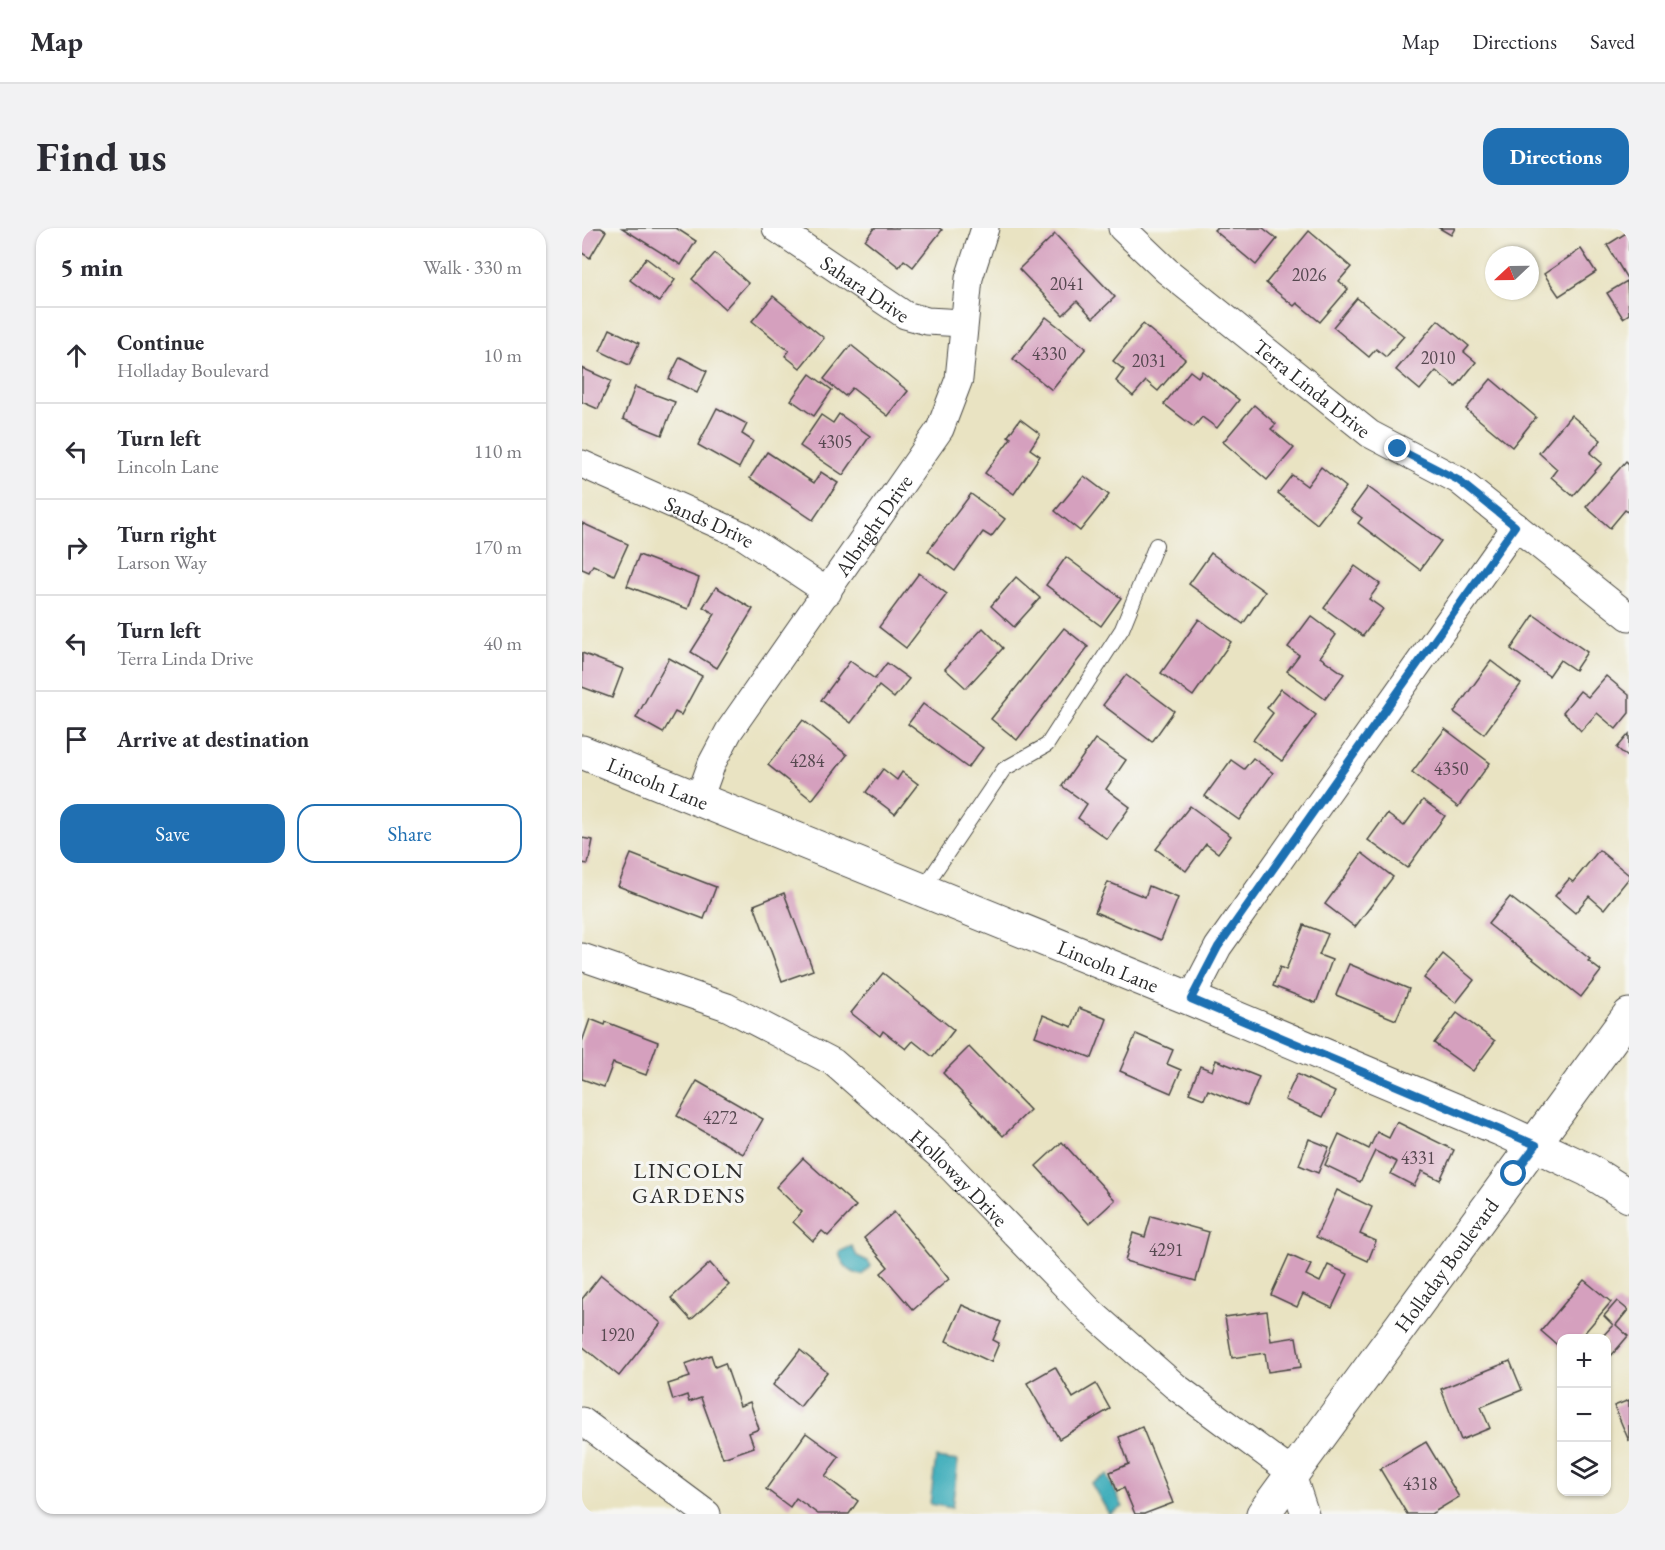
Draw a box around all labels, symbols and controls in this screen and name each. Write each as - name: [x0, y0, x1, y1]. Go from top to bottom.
- text: Map: [30, 23, 83, 59]
- text: Map: [1402, 28, 1439, 55]
- text: Directions: [1472, 28, 1557, 55]
- text: Saved: [1590, 28, 1635, 55]
- button: Directions: [1483, 128, 1629, 185]
- text: Find us: [36, 129, 167, 184]
- north arrow: [1485, 246, 1539, 300]
- street label: Sahara Drive: [816, 249, 915, 328]
- text: 5 min: [60, 250, 123, 284]
- text: Walk · 330 m: [423, 254, 522, 280]
- house number: 2026: [1292, 263, 1327, 286]
- house number: 2041: [1050, 272, 1084, 295]
- text: Continue: [117, 328, 204, 357]
- street label: Terra Linda Drive: [1248, 333, 1377, 443]
- icon: ahead: [60, 339, 93, 372]
- text: 10 m: [483, 342, 522, 368]
- house number: 4330: [1032, 342, 1067, 365]
- house number: 2010: [1421, 346, 1456, 369]
- house number: 2031: [1132, 349, 1166, 372]
- text: Holladay Boulevard: [117, 357, 269, 383]
- text: Turn left: [117, 424, 201, 453]
- house number: 4305: [818, 430, 852, 453]
- icon: left: [60, 435, 93, 468]
- route end: [1384, 435, 1410, 461]
- text: 110 m: [474, 438, 522, 464]
- text: Lincoln Lane: [117, 453, 219, 479]
- street label: Albright Drive: [828, 469, 918, 582]
- street label: Sands Drive: [661, 489, 760, 553]
- text: Turn right: [117, 520, 216, 549]
- icon: right: [60, 531, 93, 564]
- text: 170 m: [474, 534, 522, 560]
- text: Larson Way: [117, 549, 207, 575]
- text: Turn left: [117, 616, 201, 645]
- icon: left: [60, 627, 93, 660]
- text: 40 m: [483, 630, 522, 656]
- text: Terra Linda Drive: [117, 645, 253, 671]
- icon: arrive: [60, 723, 93, 756]
- text: Arrive at destination: [117, 725, 309, 754]
- house number: 4284: [790, 749, 825, 772]
- street label: Lincoln Lane: [603, 750, 713, 815]
- house number: 4350: [1434, 757, 1469, 780]
- button: Save: [60, 804, 285, 863]
- button: Share: [297, 804, 522, 863]
- street label: Lincoln Lane: [1054, 933, 1163, 998]
- house number: 4272: [703, 1106, 738, 1129]
- street label: Holloway Drive: [905, 1123, 1014, 1232]
- house number: 4331: [1401, 1146, 1435, 1169]
- district label: LINCOLN GARDENS: [632, 1156, 746, 1210]
- route start: [1500, 1160, 1526, 1186]
- street label: Holladay Boulevard: [1388, 1192, 1504, 1337]
- house number: 4291: [1149, 1238, 1183, 1261]
- house number: 1920: [600, 1323, 635, 1346]
- map controls: [1557, 1334, 1611, 1496]
- button: +: [1557, 1334, 1611, 1388]
- button: −: [1557, 1388, 1611, 1442]
- button: layers: [1557, 1442, 1611, 1496]
- house number: 4318: [1403, 1472, 1437, 1495]

